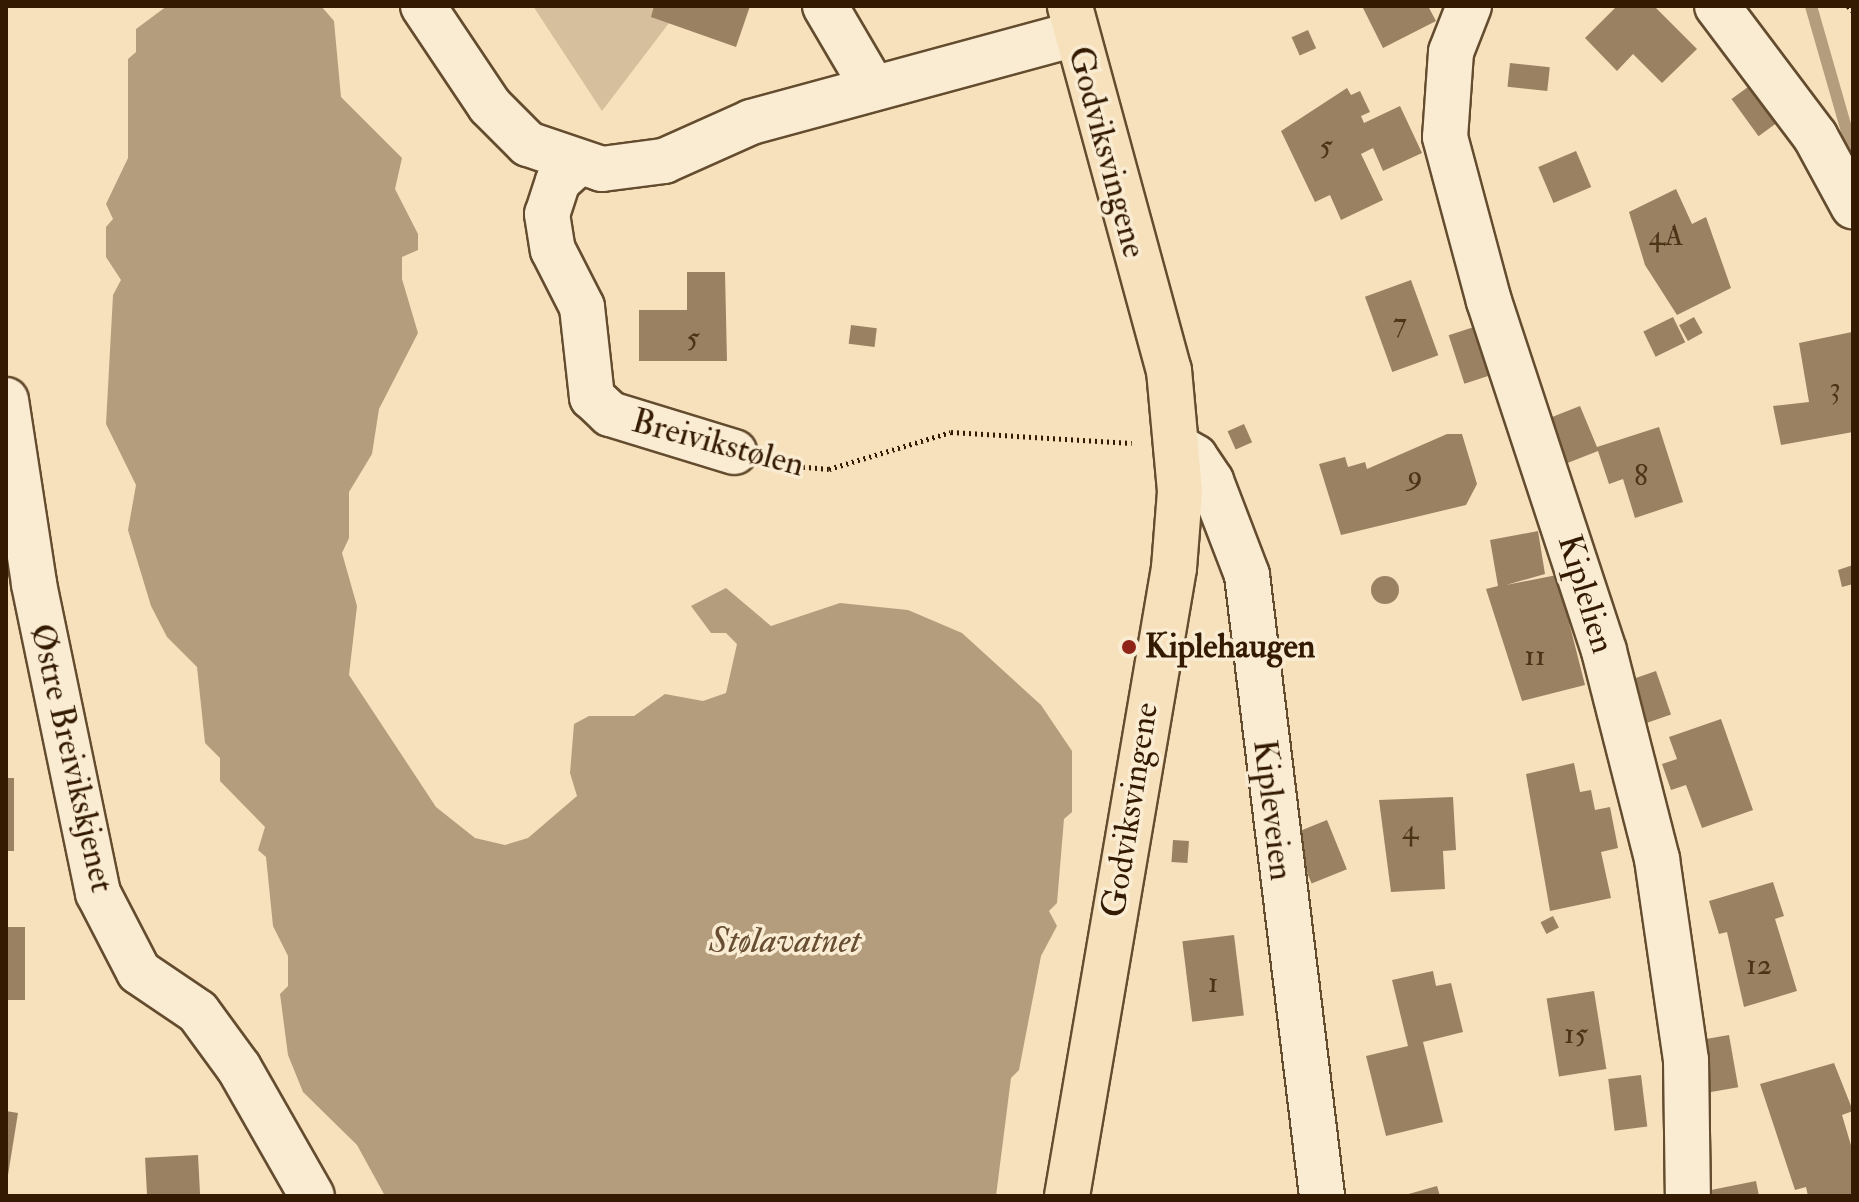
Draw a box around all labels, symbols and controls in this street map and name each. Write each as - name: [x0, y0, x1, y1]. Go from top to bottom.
- street label: Godviksvingene: [1059, 42, 1155, 262]
- house number: 5: [1319, 128, 1333, 164]
- house number: 4A: [1648, 218, 1684, 254]
- house number: 7: [1393, 305, 1407, 341]
- house number: 5: [686, 320, 700, 356]
- house number: 3: [1829, 370, 1841, 406]
- street label: Breivikstølen: [627, 400, 809, 486]
- house number: 9: [1407, 458, 1423, 494]
- house number: 8: [1634, 458, 1648, 494]
- street label: Kiplelien: [1549, 530, 1623, 658]
- street label: Østre Breivikskjenet: [21, 620, 123, 896]
- place label: Kiplehaugen: [1145, 627, 1315, 667]
- marker: Kiplehaugen: [1120, 638, 1138, 656]
- house number: 11: [1524, 638, 1546, 674]
- street label: Godviksvingene: [1093, 700, 1167, 920]
- street label: Kipleveien: [1244, 737, 1302, 883]
- house number: 4: [1402, 812, 1418, 848]
- water label: Stølavatnet: [709, 919, 861, 963]
- house number: 12: [1746, 947, 1772, 983]
- house number: 1: [1208, 965, 1218, 1001]
- house number: 15: [1564, 1016, 1588, 1052]

